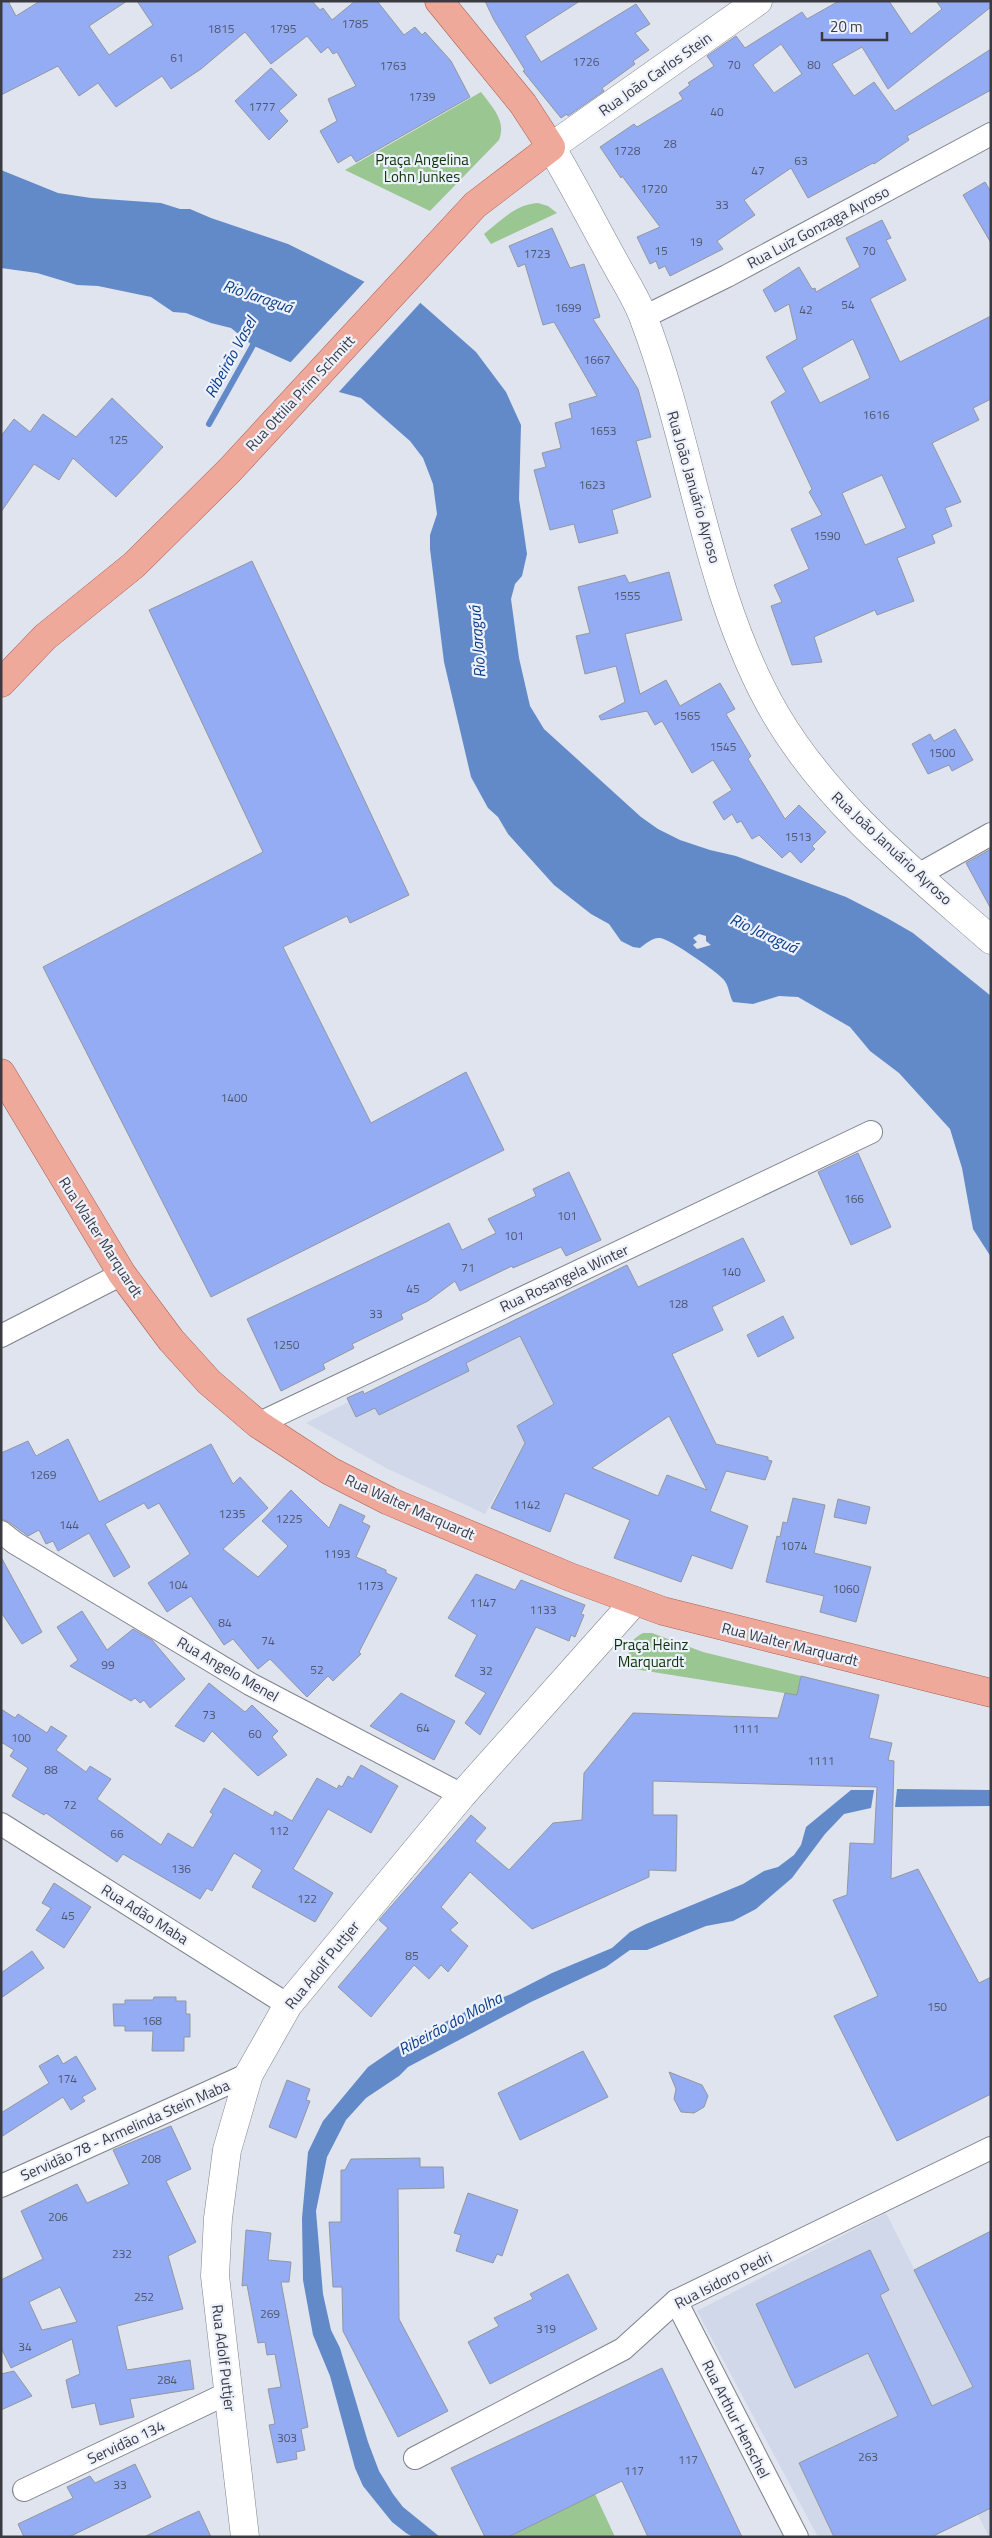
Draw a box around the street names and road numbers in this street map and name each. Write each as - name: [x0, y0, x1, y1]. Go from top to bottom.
- street label: Rua João Carlos Stein: [594, 26, 716, 122]
- street label: Rua Luiz Gonzaga Ayroso: [743, 180, 893, 274]
- street label: Rua Ottilia Prim Schmitt: [240, 329, 361, 456]
- street label: Rua João Januário Ayroso: [661, 408, 727, 566]
- street label: Rua João Januário Ayroso: [826, 786, 958, 910]
- street label: Rua Walter Marquardt: [53, 1172, 149, 1303]
- street label: Rua Rosangela Winter: [496, 1238, 632, 1318]
- street label: Rua Walter Marquardt: [341, 1468, 479, 1546]
- street label: Rua Walter Marquardt: [719, 1616, 861, 1672]
- street label: Rua Angelo Menel: [173, 1631, 283, 1707]
- street label: Rua Adão Maba: [97, 1878, 193, 1950]
- street label: Rua Adolf Puttjer: [279, 1916, 365, 2014]
- street label: Servidão 78 - Armelinda Stein Maba: [17, 2073, 234, 2187]
- street label: Rua Isidoro Pedri: [670, 2245, 776, 2315]
- street label: Rua Adolf Puttjer: [206, 2303, 242, 2413]
- street label: Rua Arthur Henschel: [696, 2356, 776, 2482]
- street label: Servidão 134: [83, 2414, 169, 2470]

